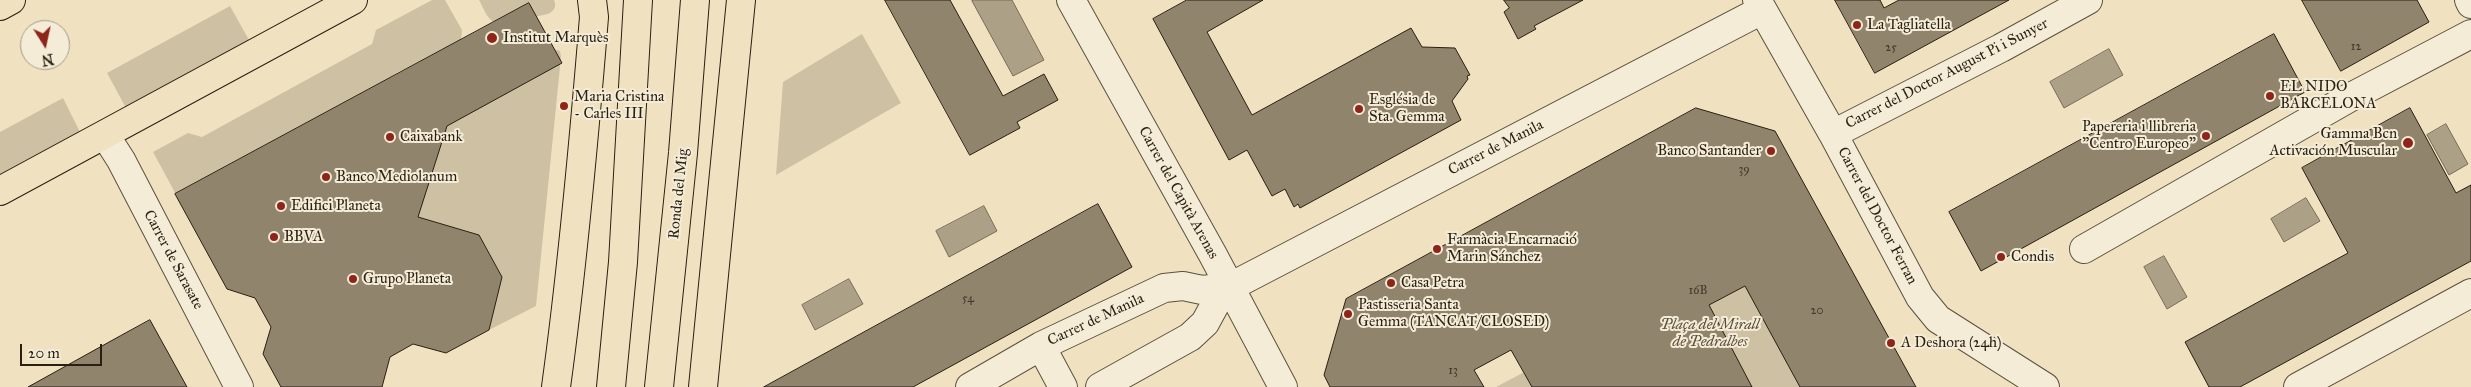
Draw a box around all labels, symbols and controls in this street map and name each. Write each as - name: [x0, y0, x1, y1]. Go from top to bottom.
- street label: Carrer del Doctor August Pi i Sunyer: [1843, 15, 2051, 133]
- place label: La Tagliatella: [1867, 16, 1951, 34]
- marker: La Tagliatella: [1851, 19, 1863, 31]
- north arrow: [20, 20, 70, 70]
- place label: Institut Marquès: [503, 29, 608, 47]
- marker: Institut Marquès: [485, 31, 499, 45]
- house number: 12: [2351, 40, 2361, 54]
- house number: 25: [1885, 41, 1897, 55]
- text: N: [40, 50, 55, 69]
- place label: EL NIDO BARCELONA: [2280, 78, 2376, 113]
- place label: Maria Cristina - Carles III: [574, 88, 664, 123]
- marker: EL NIDO BARCELONA: [2264, 90, 2276, 102]
- place label: Església de Sta. Gemma: [1369, 91, 1445, 126]
- marker: Maria Cristina - Carles III: [558, 100, 570, 112]
- marker: Església de Sta. Gemma: [1353, 103, 1365, 115]
- street label: Carrer de Manila: [1445, 116, 1547, 180]
- place label: Papereria i llibreria "Centro Europeo": [2082, 118, 2196, 153]
- street label: Carrer del Capità Arenas: [1134, 124, 1222, 262]
- place label: Gamma Bcn Activación Muscular: [2269, 125, 2397, 160]
- place label: Caixabank: [400, 128, 462, 146]
- marker: Papereria i llibreria "Centro Europeo": [2200, 130, 2212, 142]
- marker: Caixabank: [384, 131, 396, 143]
- marker: Gamma Bcn Activación Muscular: [2401, 136, 2415, 150]
- place label: Banco Santander: [1657, 142, 1761, 160]
- street label: Carrer del Doctor Ferran: [1833, 144, 1921, 288]
- marker: Banco Santander: [1765, 145, 1777, 157]
- street label: Ronda del Mig: [665, 148, 693, 240]
- house number: 39: [1738, 163, 1750, 177]
- place label: Banco Mediolanum: [336, 168, 457, 186]
- marker: Banco Mediolanum: [320, 171, 332, 183]
- place label: Edifici Planeta: [291, 197, 381, 215]
- marker: Edifici Planeta: [275, 200, 287, 212]
- street label: Carrer de Sarasate: [139, 207, 207, 313]
- place label: BBVA: [284, 228, 323, 246]
- marker: BBVA: [268, 231, 280, 243]
- place label: Farmàcia Encarnació Marin Sánchez: [1447, 231, 1577, 266]
- marker: Farmàcia Encarnació Marin Sánchez: [1431, 243, 1443, 255]
- place label: Condis: [2011, 248, 2054, 266]
- marker: Condis: [1995, 251, 2007, 263]
- place label: Grupo Planeta: [363, 270, 451, 288]
- marker: Grupo Planeta: [347, 273, 359, 285]
- place label: Casa Petra: [1401, 274, 1464, 292]
- marker: Casa Petra: [1385, 277, 1397, 289]
- house number: 16B: [1689, 284, 1707, 298]
- street label: Carrer de Manila: [1045, 290, 1147, 350]
- house number: 54: [962, 292, 974, 306]
- place label: Pastisseria Santa Gemma (TANCAT/CLOSED): [1358, 296, 1549, 331]
- house number: 20: [1811, 304, 1823, 318]
- marker: Pastisseria Santa Gemma (TANCAT/CLOSED): [1342, 308, 1354, 320]
- park label: Plaça del Mirall de Pedralbes: [1660, 316, 1760, 351]
- scale bar: [22, 334, 105, 366]
- place label: A Deshora (24h): [1901, 334, 2001, 352]
- marker: A Deshora (24h): [1885, 337, 1897, 349]
- text: 20 m: [28, 344, 60, 362]
- house number: 13: [1448, 364, 1458, 378]

